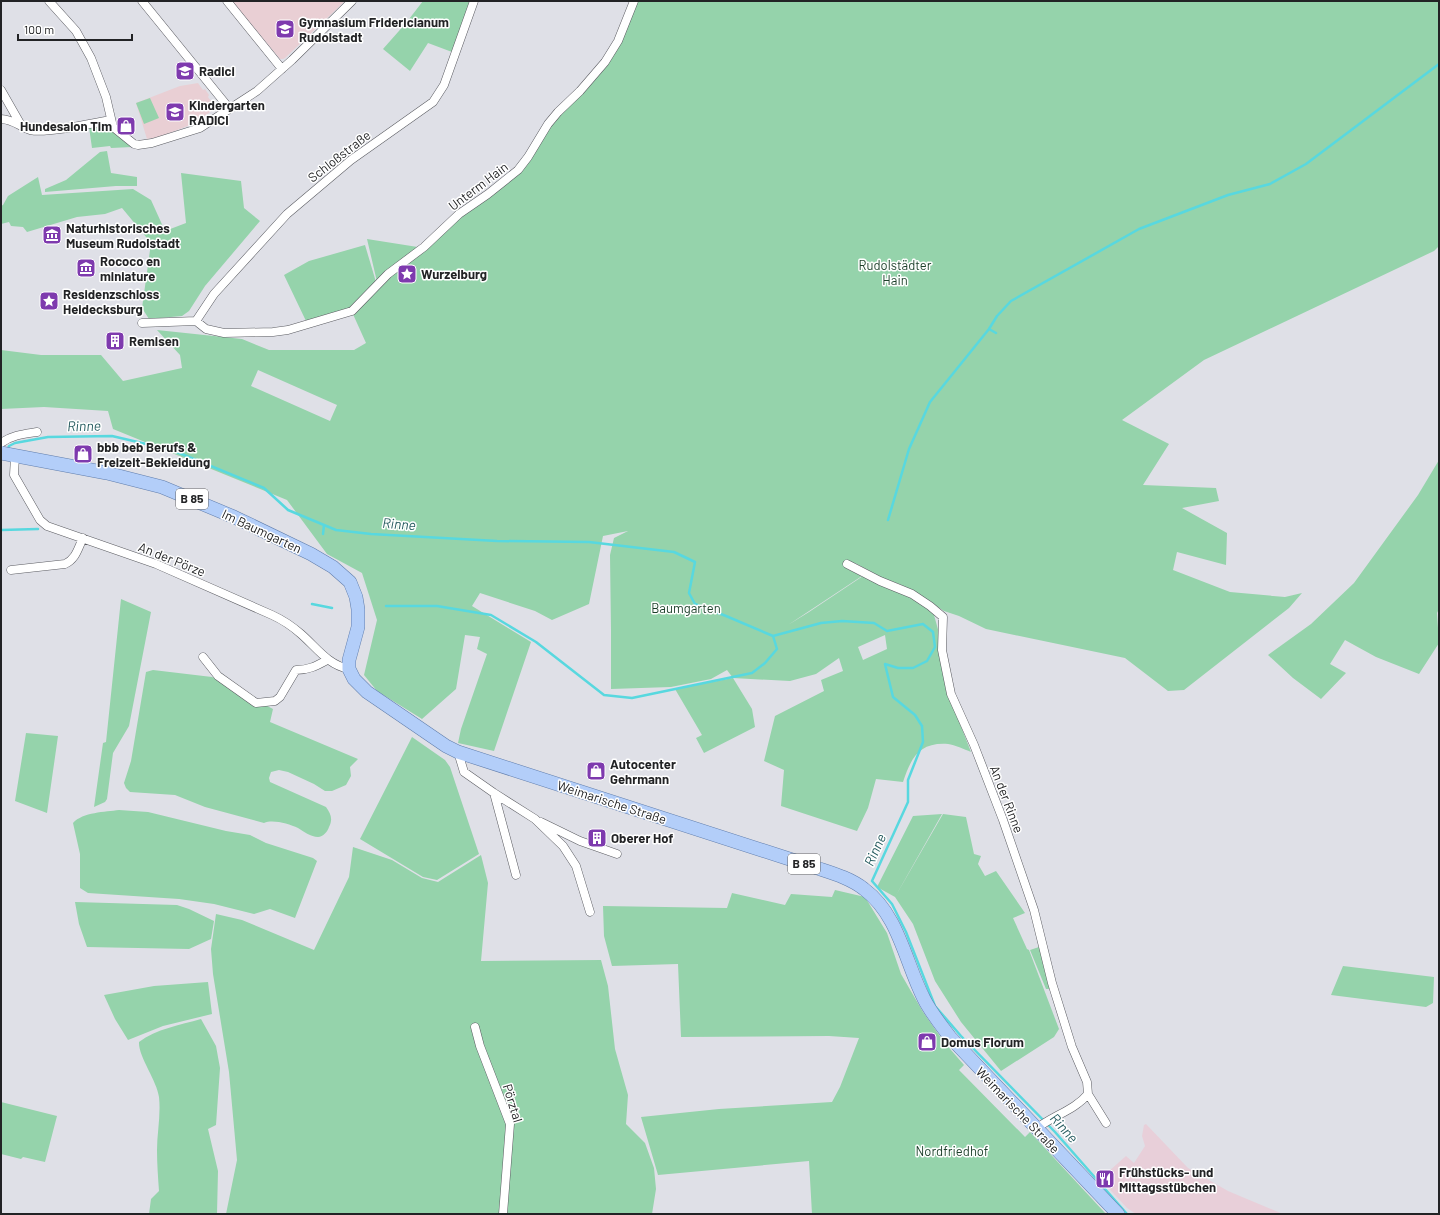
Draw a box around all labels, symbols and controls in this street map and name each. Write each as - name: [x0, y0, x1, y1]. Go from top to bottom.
- place label: Gymnasium Fridericianum Rudolstadt: [299, 14, 449, 45]
- scale bar: [18, 16, 132, 42]
- school or university icon: Gymnasium Fridericianum Rudolstadt: [274, 18, 296, 40]
- text: 100 m: [24, 22, 54, 36]
- school or university icon: Radici: [174, 60, 196, 82]
- place label: Radici: [199, 63, 235, 79]
- place label: Kindergarten RADICI: [189, 97, 265, 128]
- school or university icon: Kindergarten RADICI: [164, 101, 186, 123]
- shop icon: Hundesalon Tim: [115, 115, 137, 137]
- place label: Hundesalon Tim: [20, 118, 112, 134]
- street label: Schloßstraße: [305, 127, 373, 185]
- street label: Unterm Hain: [445, 158, 511, 214]
- place label: Naturhistorisches Museum Rudolstadt: [66, 220, 180, 251]
- museum icon: Naturhistorisches Museum Rudolstadt: [41, 224, 63, 246]
- place label: Rococo en miniature: [100, 253, 160, 284]
- museum icon: Rococo en miniature: [75, 257, 97, 279]
- park label: Rudolstädter Hain: [859, 257, 932, 288]
- place icon: Wurzelburg: [396, 263, 418, 285]
- place label: Wurzelburg: [421, 266, 487, 282]
- place label: Residenzschloss Heidecksburg: [63, 286, 160, 317]
- place icon: Residenzschloss Heidecksburg: [38, 290, 60, 312]
- building icon: Remisen: [104, 330, 126, 352]
- place label: Remisen: [129, 333, 179, 349]
- water label: Rinne: [67, 417, 101, 434]
- place label: bbb beb Berufs & Freizeit-Bekleidung: [97, 439, 210, 470]
- shop icon: bbb beb Berufs & Freizeit-Bekleidung: [72, 443, 94, 465]
- road number: B 85: [176, 489, 208, 509]
- street label: Im Baumgarten: [220, 506, 304, 556]
- water label: Rinne: [382, 514, 416, 533]
- street label: An der Pörze: [136, 538, 208, 580]
- park label: Baumgarten: [651, 600, 721, 616]
- place label: Autocenter Gehrmann: [610, 756, 676, 787]
- shop icon: Autocenter Gehrmann: [585, 760, 607, 782]
- street label: An der Rinne: [987, 763, 1027, 835]
- street label: Weimarische Straße: [555, 777, 669, 827]
- building icon: Oberer Hof: [586, 827, 608, 849]
- place label: Oberer Hof: [611, 830, 673, 846]
- water label: Rinne: [860, 831, 889, 869]
- road number: B 85: [788, 854, 820, 874]
- shop icon: Domus Florum: [916, 1031, 938, 1053]
- place label: Domus Florum: [941, 1034, 1024, 1050]
- street label: Weimarische Straße: [973, 1064, 1063, 1157]
- street label: Pörztal: [500, 1082, 526, 1124]
- water label: Rinne: [1047, 1110, 1082, 1146]
- park label: Nordfriedhof: [916, 1143, 989, 1159]
- place label: Frühstücks- und Mittagsstübchen: [1119, 1164, 1216, 1195]
- restaurant icon: Frühstücks- und Mittagsstübchen: [1094, 1168, 1116, 1190]

